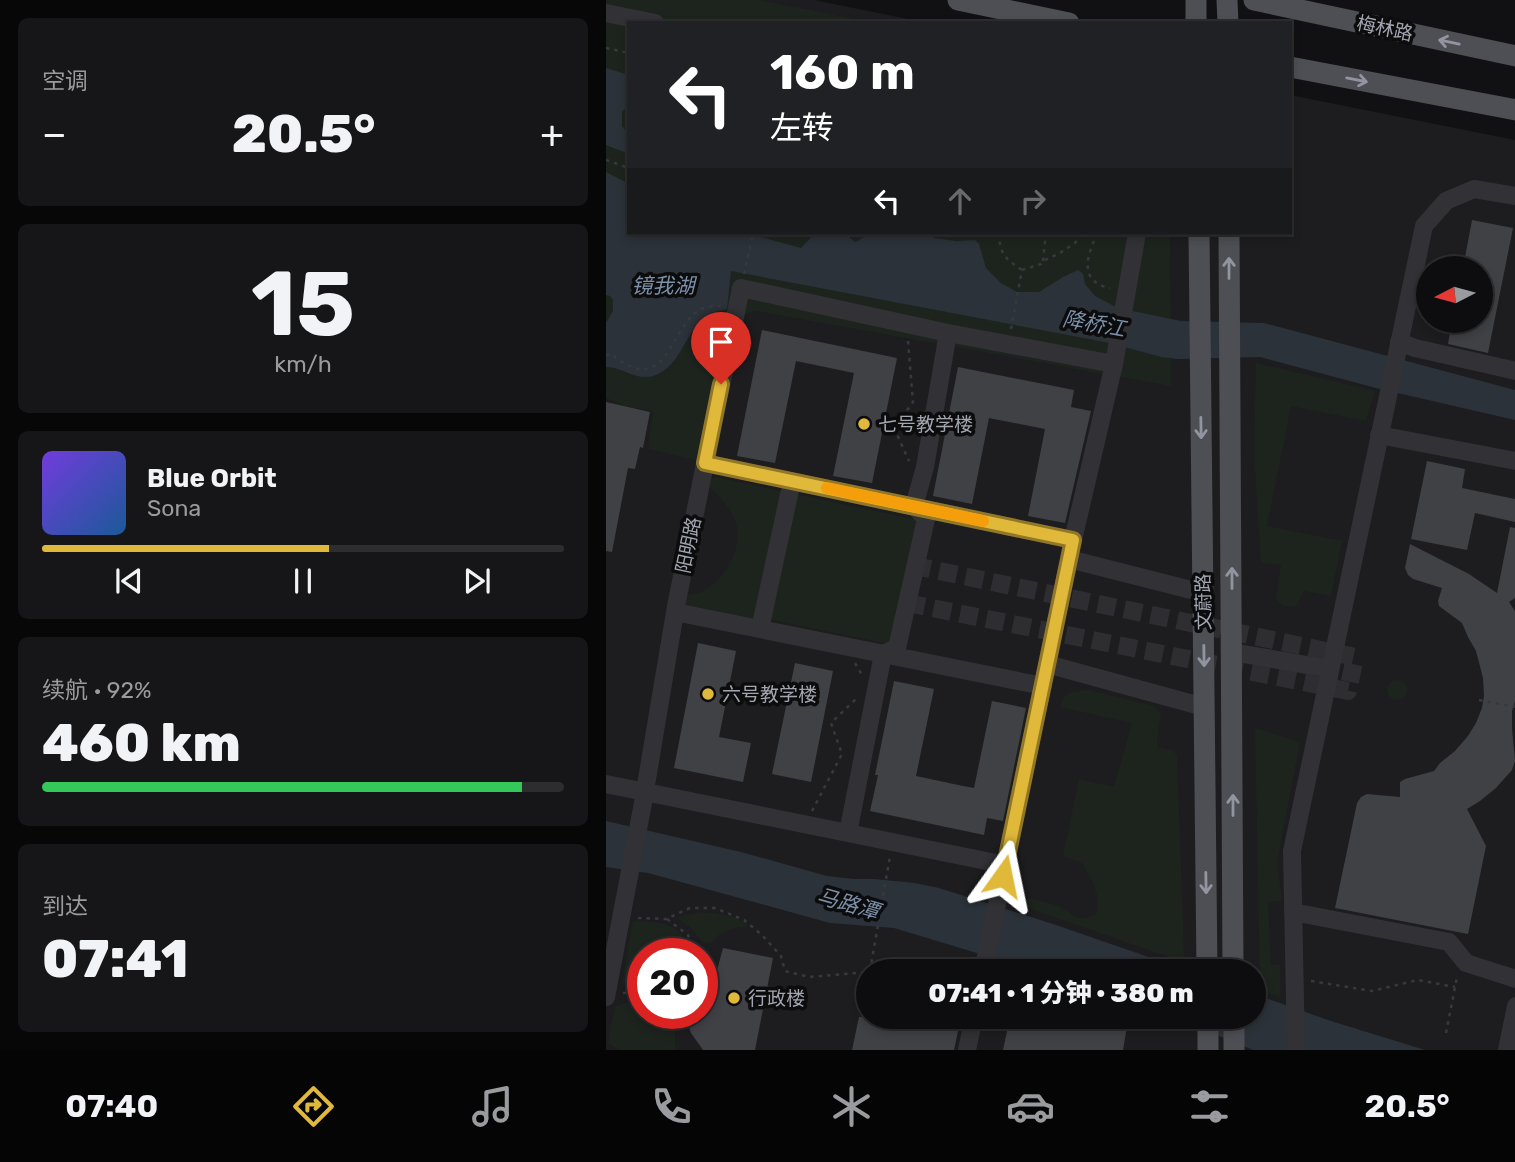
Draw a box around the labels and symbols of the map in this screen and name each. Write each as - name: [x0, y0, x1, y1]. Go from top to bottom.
- street label: 梅林路: [1355, 11, 1415, 46]
- one-way arrow: [1438, 34, 1461, 48]
- one-way arrow: [1345, 73, 1368, 87]
- north arrow: [1416, 256, 1493, 332]
- one-way arrow: [1222, 257, 1236, 280]
- water label: 镜我湖: [632, 273, 697, 298]
- water label: 降桥江: [1061, 306, 1129, 342]
- pin: [691, 312, 751, 384]
- place label: 七号教学楼: [878, 413, 973, 436]
- marker: 七号教学楼: [856, 416, 872, 432]
- one-way arrow: [1194, 417, 1208, 440]
- street label: 阳明路: [671, 515, 706, 575]
- one-way arrow: [1225, 566, 1239, 589]
- street label: 文蔚路: [1192, 573, 1215, 631]
- one-way arrow: [1197, 644, 1211, 667]
- place label: 六号教学楼: [722, 683, 817, 706]
- marker: 六号教学楼: [700, 686, 716, 702]
- one-way arrow: [1226, 794, 1240, 817]
- position arrow: [966, 839, 1040, 913]
- one-way arrow: [1199, 872, 1213, 895]
- water label: 马路潭: [814, 883, 886, 925]
- speed limit sign: 20: [627, 938, 718, 1029]
- place label: 行政楼: [748, 987, 805, 1010]
- marker: 行政楼: [726, 990, 742, 1006]

